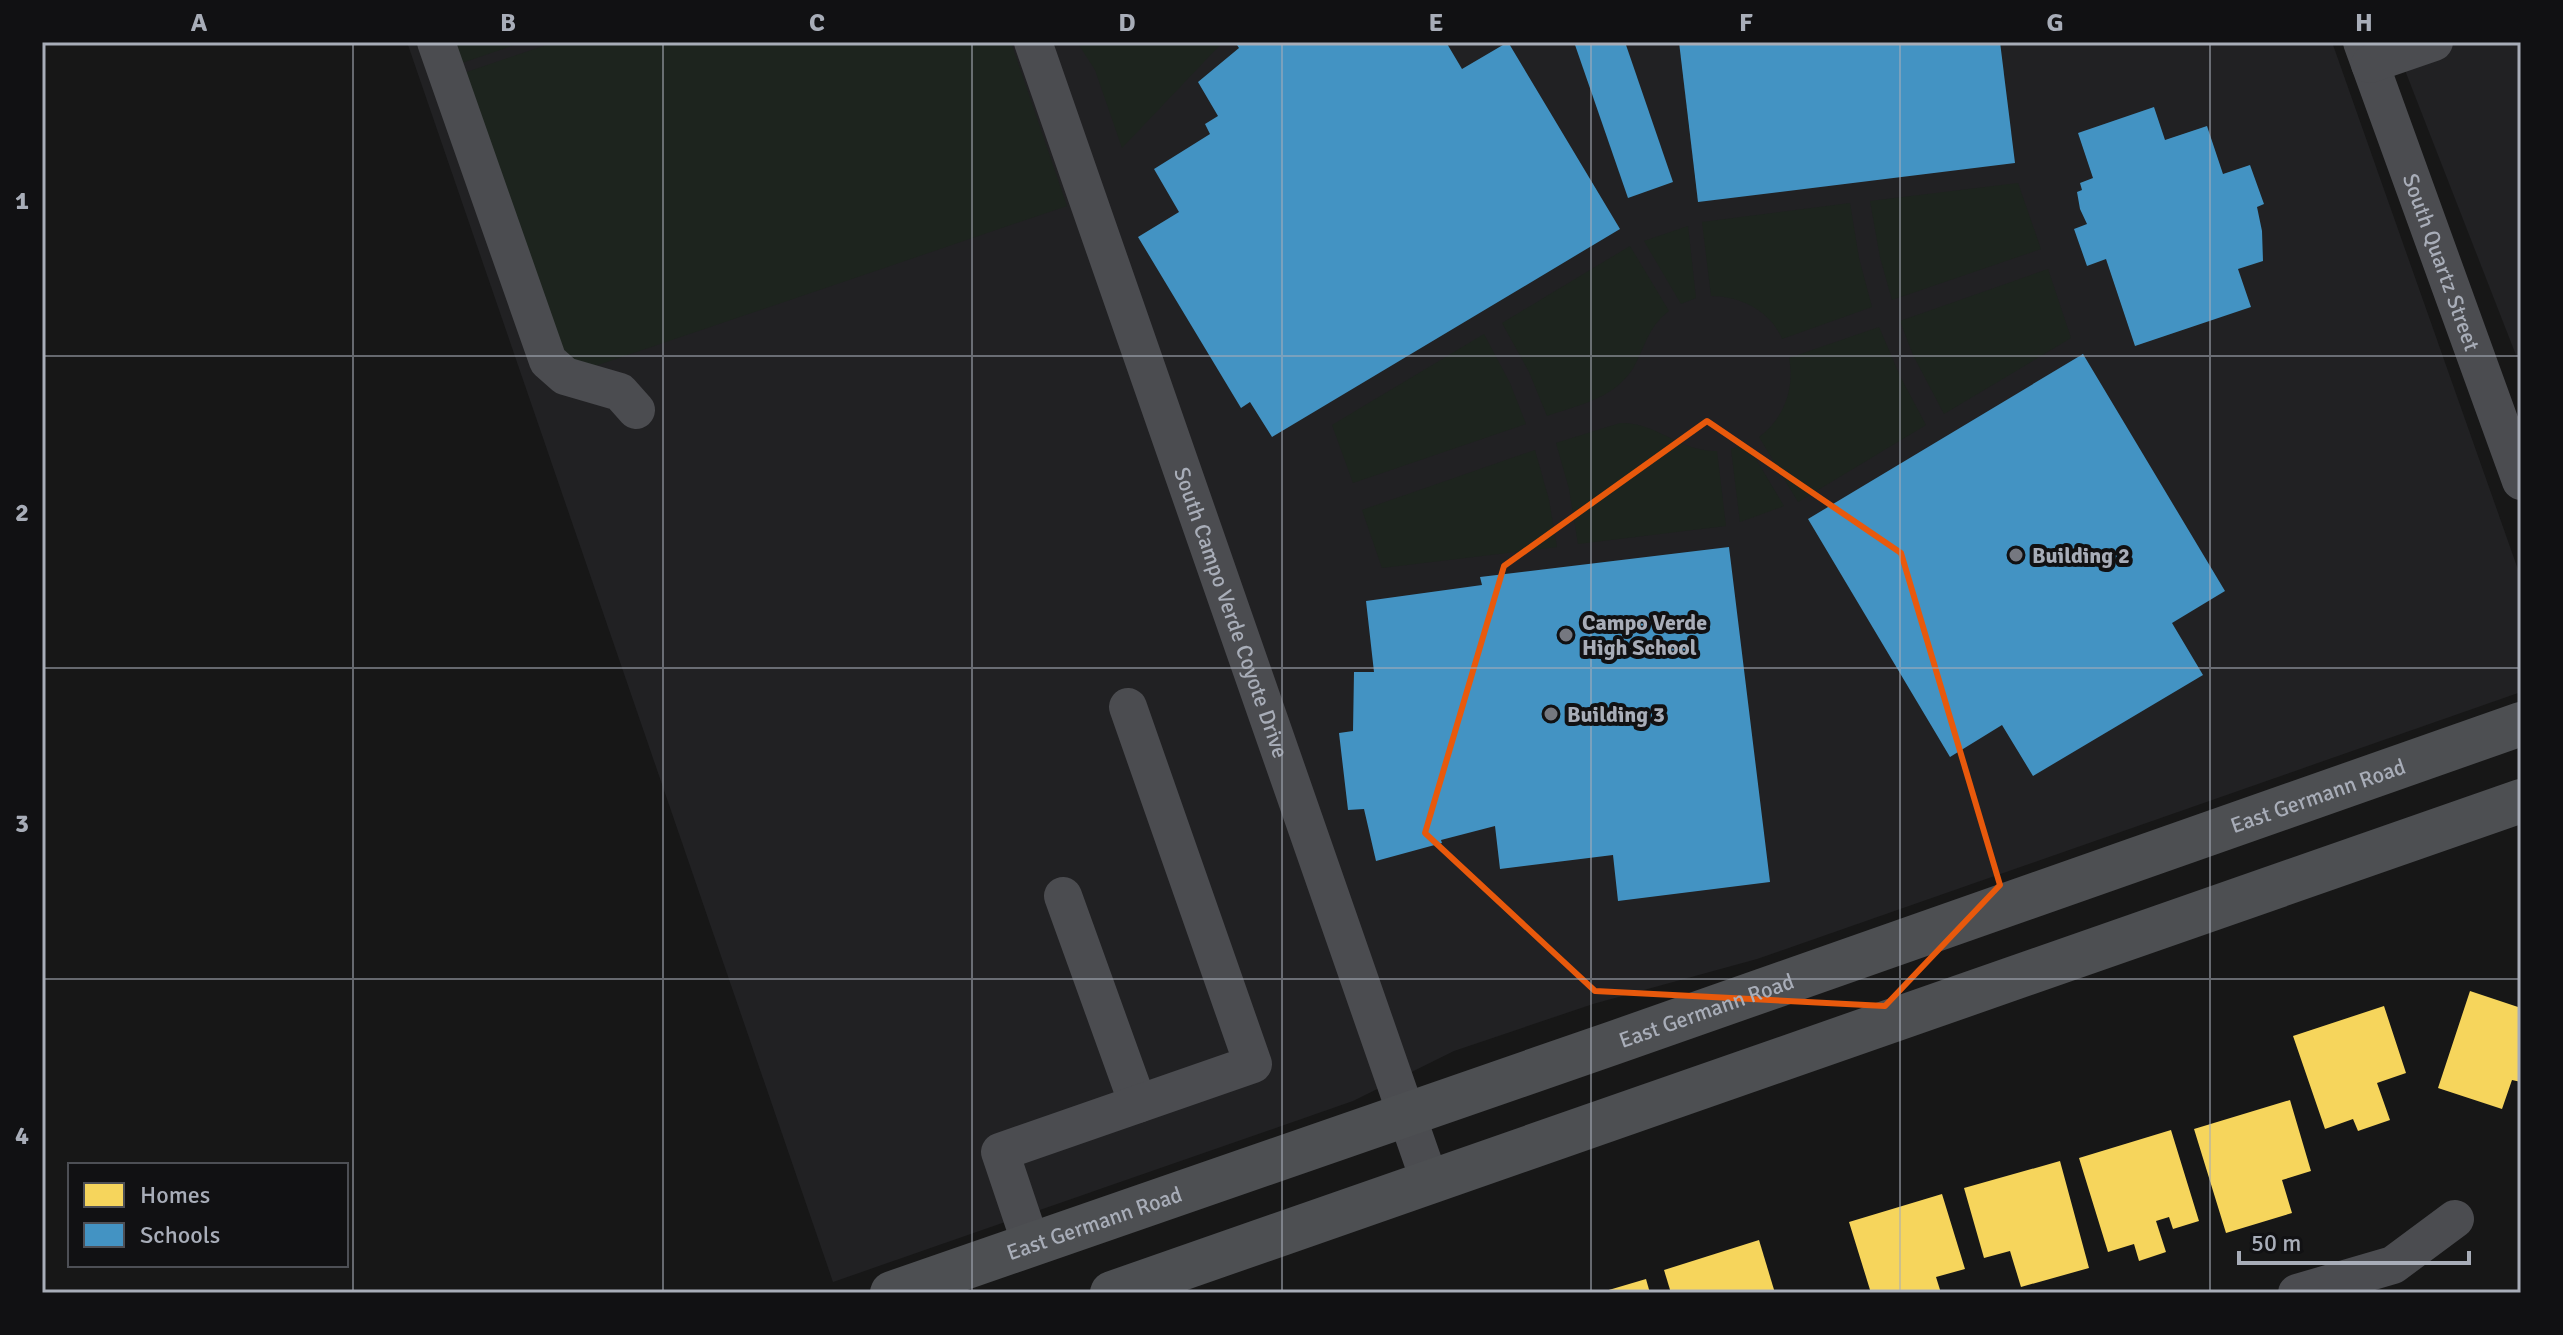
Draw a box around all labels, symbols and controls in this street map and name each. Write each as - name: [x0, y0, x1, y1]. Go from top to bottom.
- text: A: [191, 7, 208, 39]
- text: B: [500, 7, 516, 39]
- text: C: [809, 7, 825, 39]
- text: D: [1118, 7, 1136, 39]
- text: E: [1429, 7, 1443, 39]
- text: F: [1739, 7, 1753, 39]
- text: G: [2046, 7, 2064, 39]
- text: H: [2355, 7, 2373, 39]
- street label: South Quartz Street: [2397, 170, 2486, 355]
- text: 1: [15, 185, 29, 217]
- street label: South Campo Verde Coyote Drive: [1169, 463, 1295, 761]
- text: 2: [15, 497, 29, 529]
- place label: Building 2: [2032, 542, 2130, 569]
- marker: Building 2: [2007, 546, 2025, 564]
- place label: Campo Verde High School: [1582, 609, 1707, 661]
- marker: Campo Verde High School: [1557, 626, 1575, 644]
- place label: Building 3: [1567, 701, 1665, 728]
- marker: Building 3: [1542, 705, 1560, 723]
- street label: East Germann Road: [2227, 752, 2409, 839]
- text: 3: [15, 808, 29, 840]
- street label: East Germann Road: [1615, 967, 1797, 1053]
- text: 4: [15, 1120, 29, 1152]
- legend: [68, 1163, 348, 1267]
- text: Homes: [140, 1180, 210, 1210]
- street label: East Germann Road: [1003, 1180, 1185, 1266]
- scale bar: [2239, 1215, 2469, 1265]
- text: Schools: [140, 1220, 220, 1250]
- text: 50 m: [2251, 1228, 2301, 1258]

